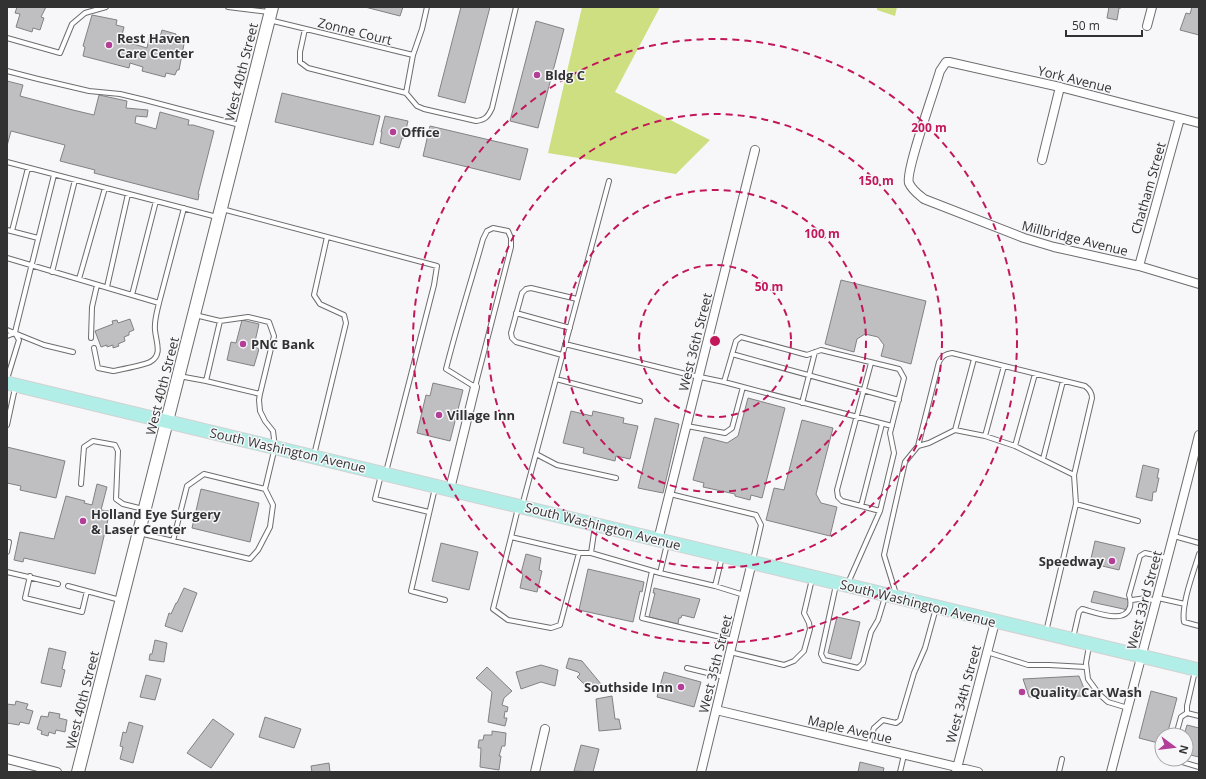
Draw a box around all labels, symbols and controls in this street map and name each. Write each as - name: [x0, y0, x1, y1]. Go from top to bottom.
- scale bar: [1066, 12, 1142, 38]
- street label: Zonne Court: [316, 13, 394, 49]
- text: 50 m: [1072, 17, 1100, 34]
- street label: West 40th Street: [220, 21, 262, 123]
- place label: Rest Haven Care Center: [117, 29, 194, 62]
- marker: Rest Haven Care Center: [104, 40, 114, 50]
- street label: York Avenue: [1036, 61, 1114, 97]
- place label: Bldg C: [545, 66, 585, 84]
- marker: Bldg C: [532, 70, 542, 80]
- text: 200 m: [911, 119, 947, 136]
- place label: Office: [401, 123, 440, 141]
- marker: Office: [388, 127, 398, 137]
- street label: Chatham Street: [1126, 140, 1170, 236]
- text: 150 m: [858, 172, 894, 189]
- street label: Millbridge Avenue: [1020, 216, 1130, 260]
- text: 100 m: [804, 225, 840, 242]
- text: 50 m: [755, 278, 783, 295]
- street label: West 36th Street: [674, 291, 716, 393]
- centre of rings: [708, 334, 722, 348]
- street label: West 40th Street: [141, 335, 183, 437]
- place label: PNC Bank: [251, 335, 316, 353]
- marker: PNC Bank: [238, 339, 248, 349]
- place label: Village Inn: [447, 406, 515, 424]
- marker: Village Inn: [434, 410, 444, 420]
- street label: South Washington Avenue: [208, 423, 368, 477]
- street label: South Washington Avenue: [523, 498, 683, 554]
- place label: Holland Eye Surgery & Laser Center: [91, 505, 221, 538]
- marker: Holland Eye Surgery & Laser Center: [78, 516, 88, 526]
- street label: West 33rd Street: [1122, 548, 1166, 651]
- place label: Speedway: [1039, 552, 1105, 570]
- marker: Speedway: [1107, 556, 1117, 566]
- street label: South Washington Avenue: [838, 575, 998, 631]
- street label: West 35th Street: [694, 613, 736, 715]
- street label: West 34th Street: [941, 643, 985, 745]
- street label: West 40th Street: [61, 649, 103, 751]
- place label: Southside Inn: [584, 678, 673, 696]
- marker: Southside Inn: [676, 682, 686, 692]
- place label: Quality Car Wash: [1030, 683, 1142, 701]
- marker: Quality Car Wash: [1017, 687, 1027, 697]
- street label: Maple Avenue: [806, 711, 894, 747]
- north arrow: [1154, 727, 1194, 767]
- text: N: [1176, 743, 1193, 756]

